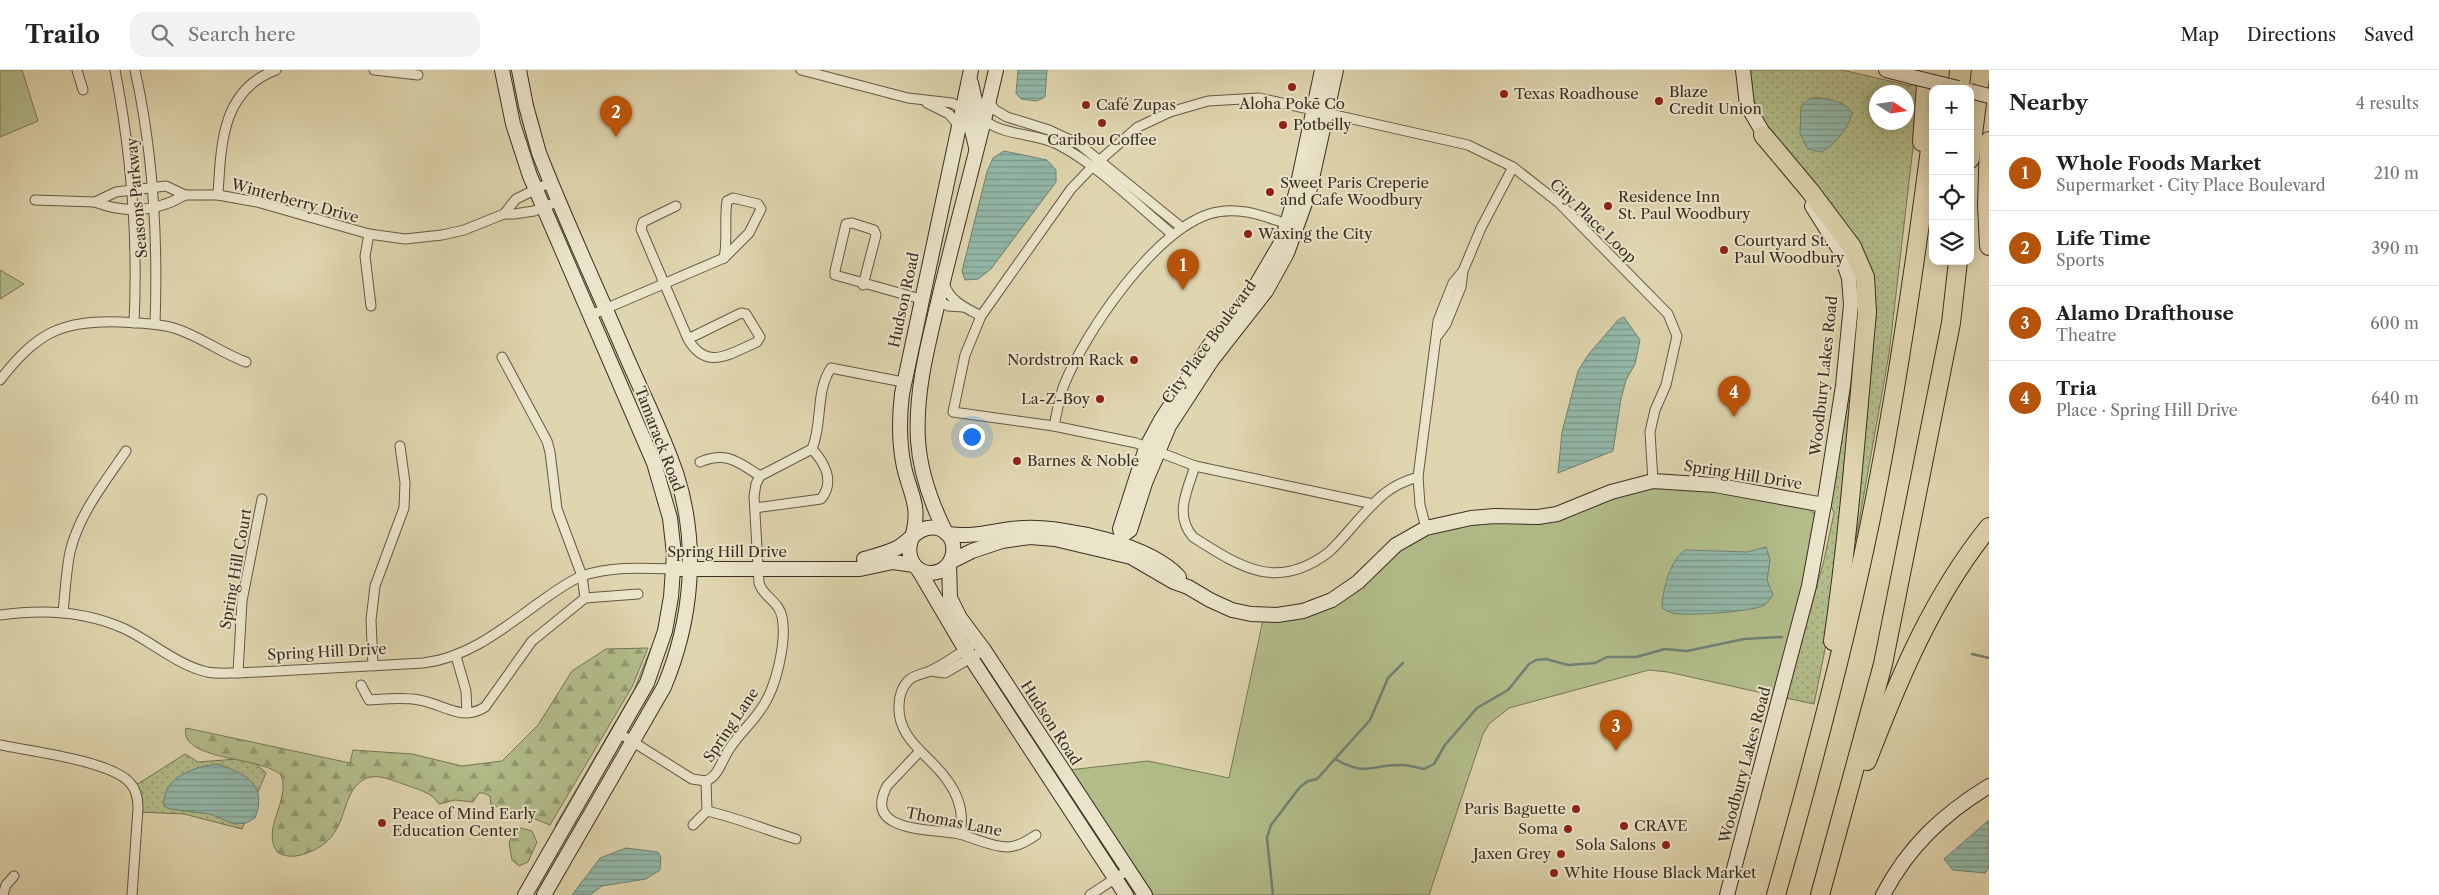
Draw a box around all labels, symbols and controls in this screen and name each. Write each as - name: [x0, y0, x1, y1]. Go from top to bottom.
- search box: [130, 12, 480, 57]
- text: Trailo: [25, 20, 100, 49]
- icon: search: [148, 21, 176, 49]
- text: Search here: [188, 23, 296, 46]
- text: Map: [2180, 24, 2219, 46]
- text: Directions: [2247, 24, 2336, 46]
- text: Saved: [2364, 24, 2414, 46]
- marker: Aloha Pokē Co: [1286, 81, 1298, 93]
- place label: Blaze Credit Union: [1669, 82, 1762, 118]
- place label: Texas Roadhouse: [1514, 84, 1639, 103]
- north arrow: [1869, 85, 1914, 130]
- map controls: [1929, 85, 1974, 265]
- button: +: [1929, 85, 1974, 130]
- marker: Texas Roadhouse: [1498, 88, 1510, 100]
- text: Nearby: [2009, 90, 2088, 115]
- text: 4 results: [2356, 93, 2419, 113]
- place label: Aloha Pokē Co: [1238, 94, 1345, 113]
- place label: Café Zupas: [1096, 95, 1176, 114]
- marker: Blaze Credit Union: [1653, 95, 1665, 107]
- pin: 2: [600, 96, 632, 137]
- marker: Café Zupas: [1080, 99, 1092, 111]
- place label: Potbelly: [1293, 115, 1352, 134]
- marker: Caribou Coffee: [1096, 117, 1108, 129]
- marker: Potbelly: [1277, 119, 1289, 131]
- place label: Caribou Coffee: [1047, 130, 1157, 149]
- button: −: [1929, 130, 1974, 175]
- street label: Seasons Parkway: [122, 136, 151, 259]
- text: Whole Foods Market: [2056, 152, 2261, 175]
- text: 1: [2021, 163, 2029, 183]
- text: 210 m: [2374, 163, 2419, 183]
- place label: Sweet Paris Creperie and Cafe Woodbury: [1280, 173, 1429, 209]
- street label: Winterberry Drive: [228, 174, 361, 227]
- street label: City Place Loop: [1546, 174, 1641, 267]
- button: locate: [1929, 175, 1974, 220]
- text: Supermarket · City Place Boulevard: [2056, 175, 2325, 195]
- marker: Sweet Paris Creperie and Cafe Woodbury: [1264, 186, 1276, 198]
- place label: Residence Inn St. Paul Woodbury: [1618, 187, 1751, 223]
- marker: Residence Inn St. Paul Woodbury: [1602, 200, 1614, 212]
- button: layers: [1929, 220, 1974, 265]
- place label: Waxing the City: [1257, 224, 1373, 243]
- text: Life Time: [2056, 227, 2151, 250]
- marker: Waxing the City: [1242, 228, 1254, 240]
- place label: Courtyard St. Paul Woodbury: [1734, 231, 1845, 267]
- text: 2: [2020, 238, 2030, 258]
- text: 390 m: [2372, 238, 2419, 258]
- marker: Courtyard St. Paul Woodbury: [1718, 244, 1730, 256]
- pin: 1: [1167, 249, 1199, 290]
- street label: Hudson Road: [884, 250, 923, 349]
- text: Sports: [2056, 250, 2105, 270]
- street label: City Place Boulevard: [1157, 276, 1260, 407]
- street label: Woodbury Lakes Road: [1806, 295, 1841, 458]
- text: Alamo Drafthouse: [2056, 302, 2234, 325]
- text: 3: [2020, 313, 2030, 333]
- text: 600 m: [2370, 313, 2419, 333]
- text: Theatre: [2056, 325, 2117, 345]
- place label: Nordstrom Rack: [1007, 350, 1125, 369]
- marker: Nordstrom Rack: [1128, 354, 1140, 366]
- pin: 4: [1718, 376, 1750, 417]
- text: Tria: [2056, 377, 2097, 400]
- street label: Tamarack Road: [631, 384, 688, 494]
- text: 4: [2020, 388, 2030, 408]
- text: 640 m: [2371, 388, 2419, 408]
- place label: La-Z-Boy: [1021, 389, 1091, 408]
- marker: La-Z-Boy: [1094, 393, 1106, 405]
- text: Place · Spring Hill Drive: [2056, 400, 2238, 420]
- your location: [959, 424, 985, 450]
- place label: Barnes & Noble: [1027, 451, 1139, 470]
- marker: Barnes & Noble: [1011, 455, 1023, 467]
- street label: Spring Hill Drive: [1683, 456, 1804, 493]
- street label: Spring Hill Court: [216, 506, 256, 631]
- street label: Spring Hill Drive: [667, 542, 787, 561]
- street label: Spring Hill Drive: [267, 639, 387, 664]
- street label: Hudson Road: [1017, 677, 1086, 769]
- street label: Spring Lane: [699, 684, 762, 766]
- street label: Woodbury Lakes Road: [1714, 685, 1775, 846]
- pin: 3: [1600, 710, 1632, 751]
- place label: Paris Baguette: [1464, 799, 1566, 818]
- street label: Thomas Lane: [904, 803, 1004, 840]
- marker: Paris Baguette: [1570, 803, 1582, 815]
- place label: Peace of Mind Early Education Center: [392, 804, 537, 840]
- place label: CRAVE: [1634, 816, 1688, 835]
- marker: Peace of Mind Early Education Center: [376, 817, 388, 829]
- place label: Soma: [1518, 819, 1558, 838]
- marker: CRAVE: [1618, 820, 1630, 832]
- marker: Soma: [1562, 823, 1574, 835]
- place label: Sola Salons: [1575, 835, 1656, 854]
- marker: Sola Salons: [1660, 839, 1672, 851]
- place label: Jaxen Grey: [1471, 844, 1552, 863]
- marker: Jaxen Grey: [1555, 848, 1567, 860]
- place label: White House Black Market: [1563, 863, 1757, 882]
- marker: White House Black Market: [1548, 867, 1560, 879]

